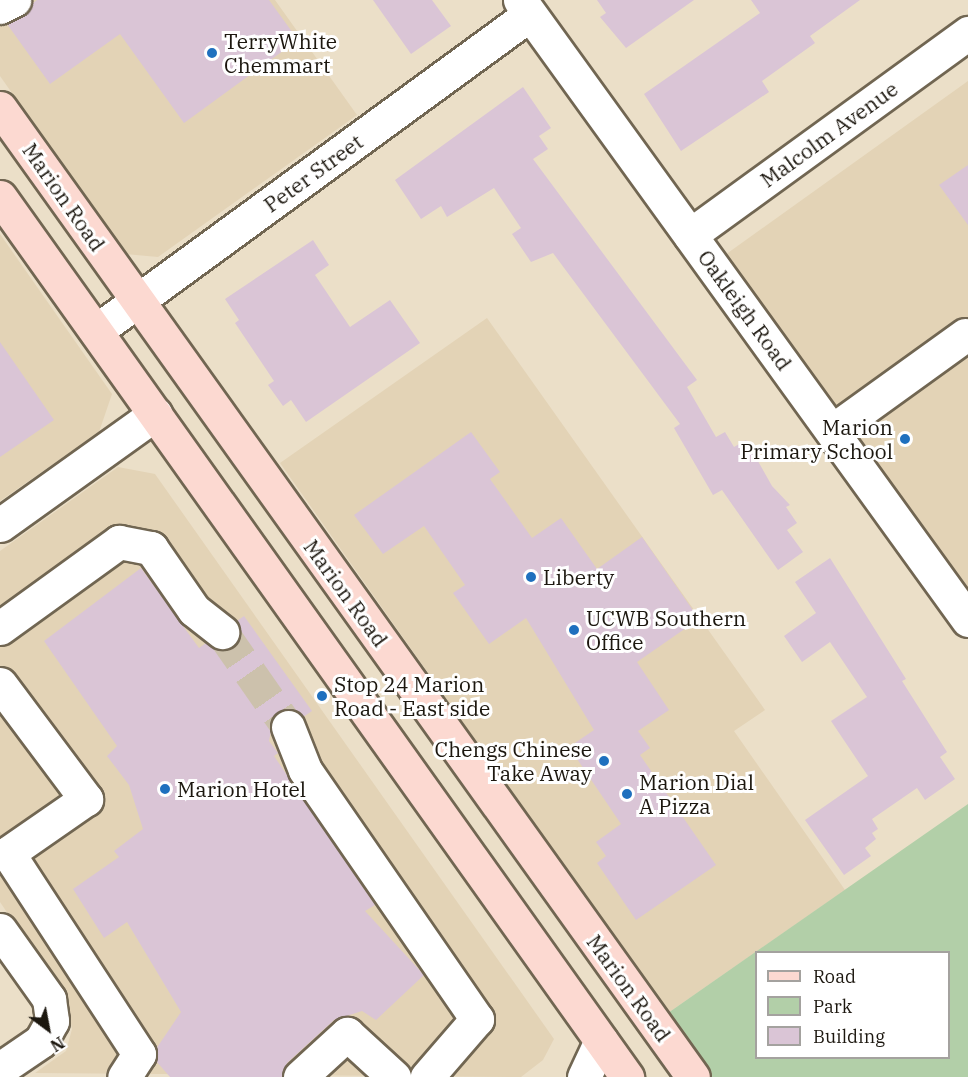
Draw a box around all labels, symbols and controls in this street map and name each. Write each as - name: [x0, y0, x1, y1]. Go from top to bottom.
- place label: TerryWhite Chemmart: [224, 28, 337, 78]
- marker: TerryWhite Chemmart: [205, 46, 219, 60]
- street label: Malcolm Avenue: [755, 76, 903, 192]
- street label: Peter Street: [259, 129, 367, 217]
- street label: Marion Road: [18, 138, 110, 256]
- street label: Oakleigh Road: [693, 245, 797, 375]
- place label: Marion Primary School: [740, 414, 893, 464]
- marker: Marion Primary School: [898, 432, 912, 446]
- street label: Marion Road: [299, 535, 393, 651]
- place label: Liberty: [543, 564, 614, 590]
- marker: Liberty: [524, 570, 538, 584]
- place label: UCWB Southern Office: [586, 605, 746, 655]
- marker: UCWB Southern Office: [567, 623, 581, 637]
- place label: Stop 24 Marion Road - East side: [334, 671, 490, 721]
- marker: Stop 24 Marion Road - East side: [315, 689, 329, 703]
- place label: Chengs Chinese Take Away: [435, 736, 592, 786]
- marker: Chengs Chinese Take Away: [597, 754, 611, 768]
- place label: Marion Dial A Pizza: [639, 769, 754, 819]
- place label: Marion Hotel: [177, 776, 306, 802]
- marker: Marion Hotel: [158, 782, 172, 796]
- marker: Marion Dial A Pizza: [620, 787, 634, 801]
- street label: Marion Road: [582, 930, 676, 1046]
- legend: [755, 951, 950, 1059]
- text: Road: [813, 965, 856, 988]
- text: Park: [813, 995, 852, 1018]
- north arrow: [18, 999, 78, 1059]
- text: Building: [813, 1025, 885, 1048]
- text: N: [47, 1032, 68, 1056]

